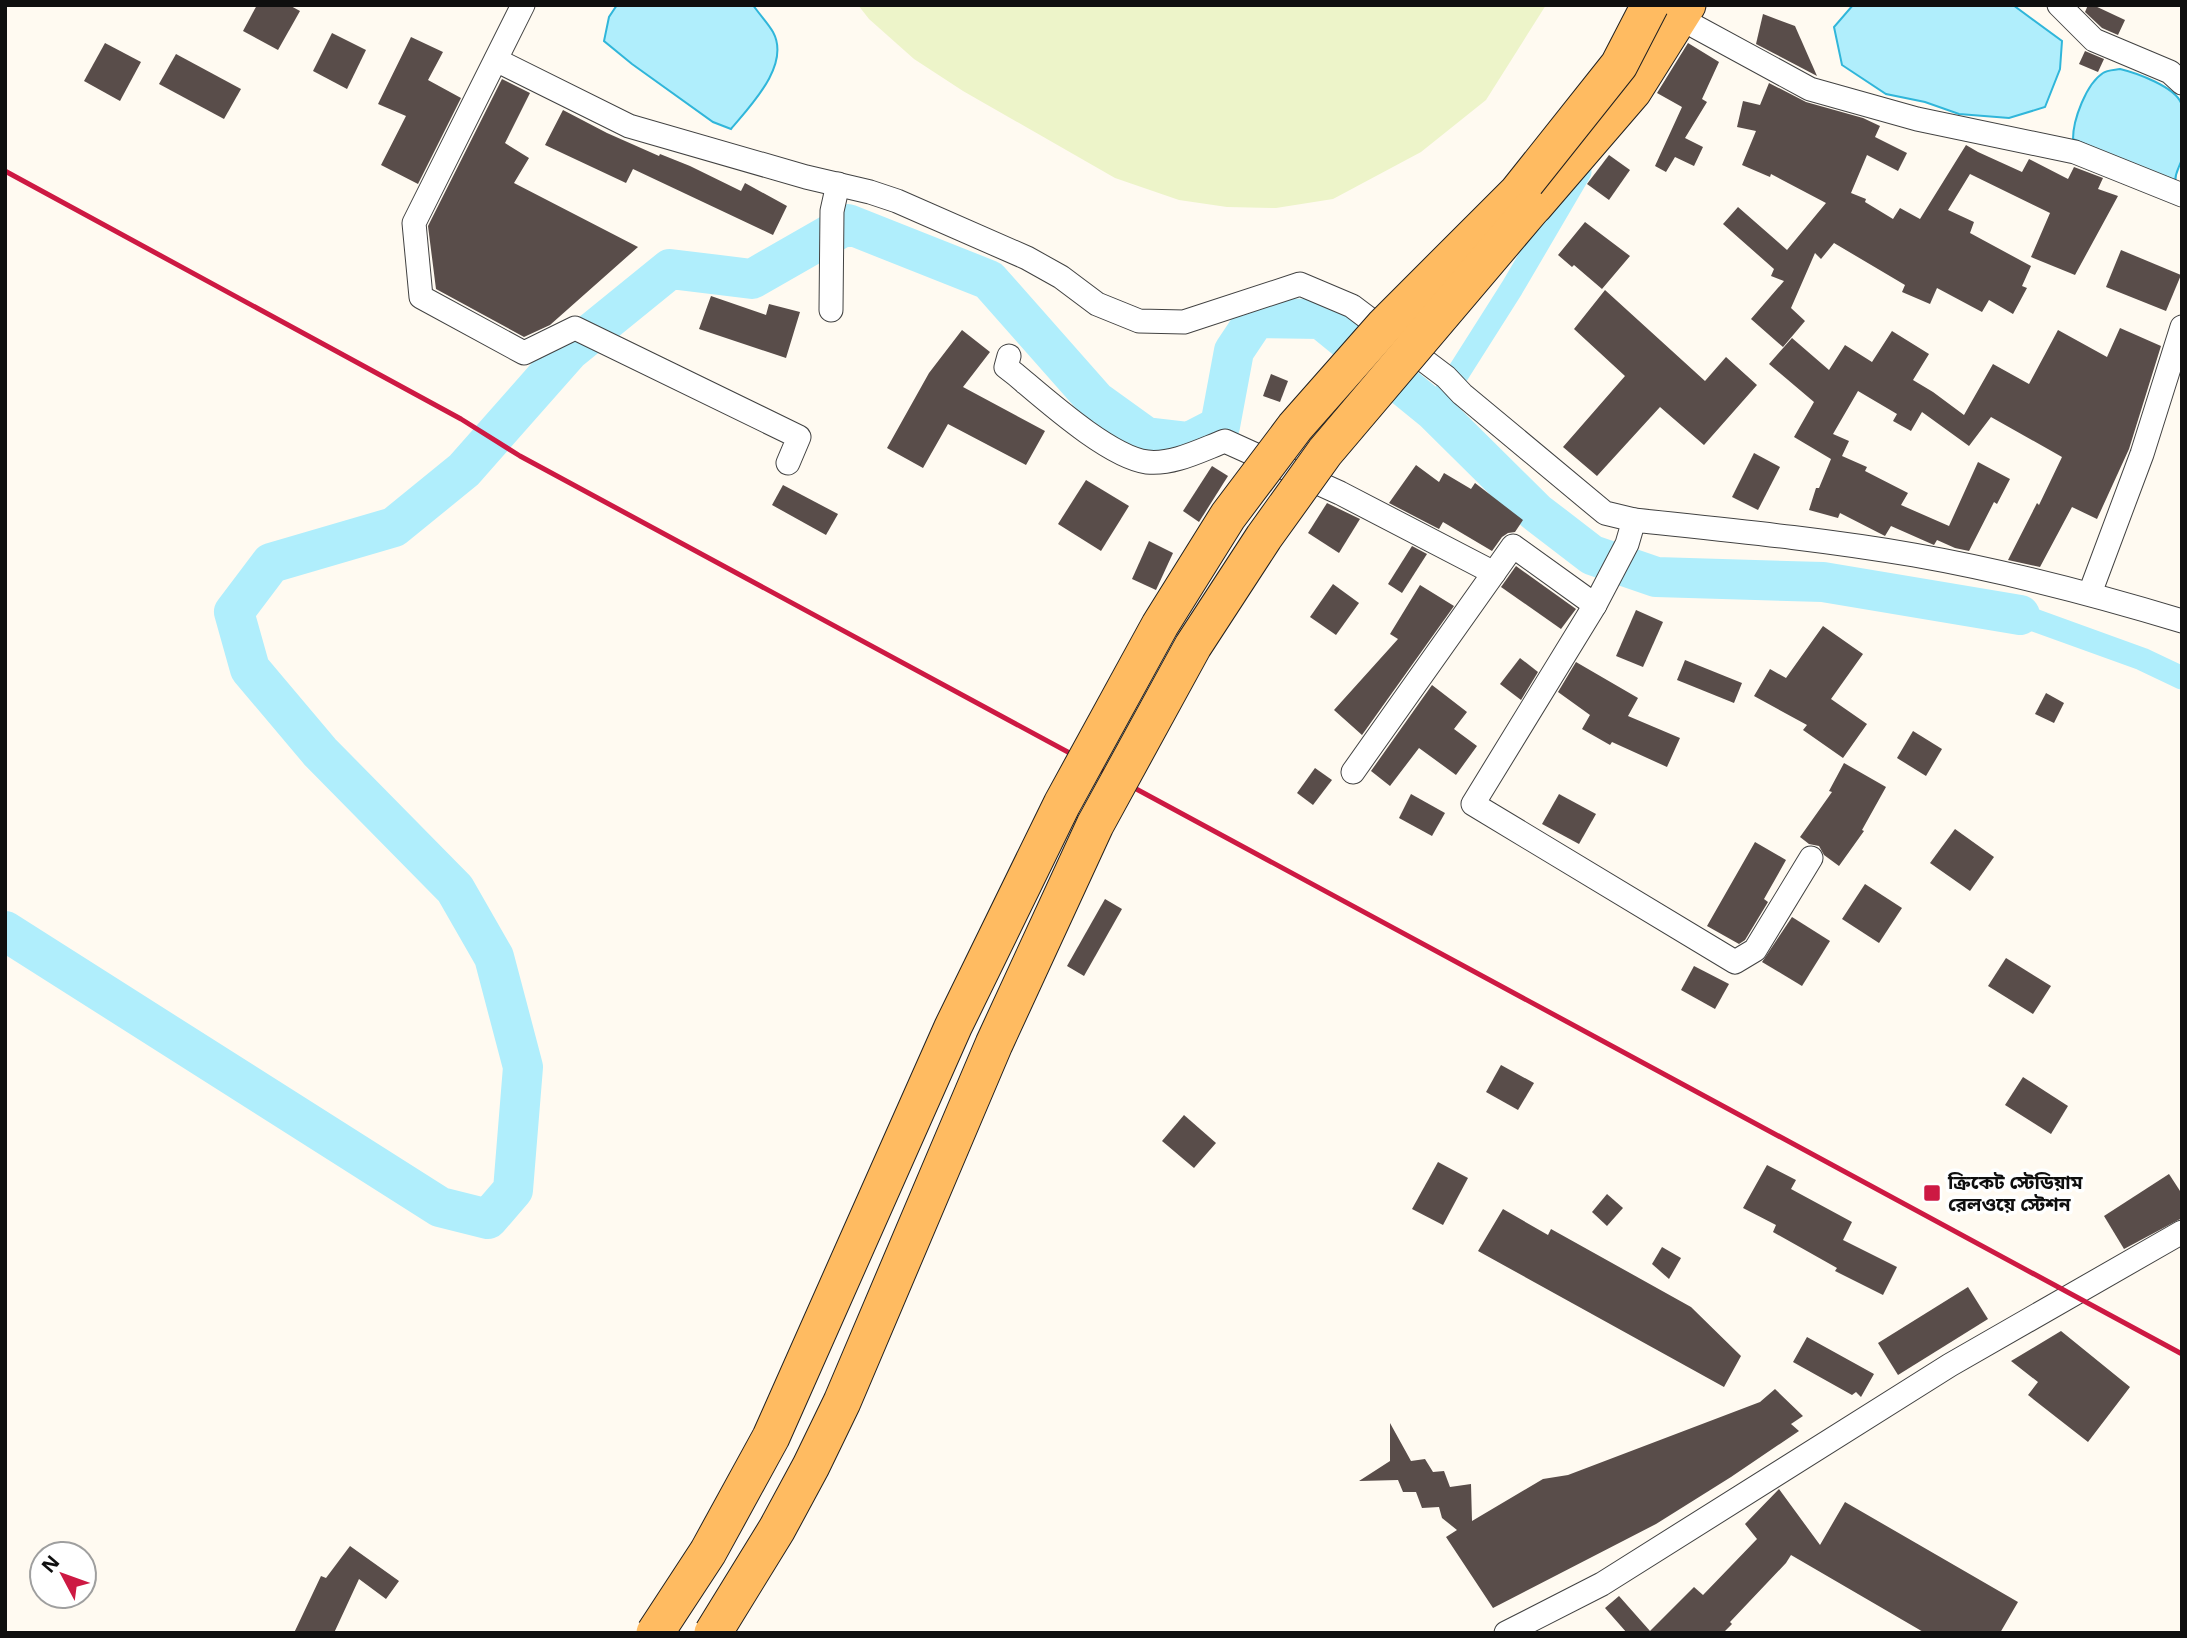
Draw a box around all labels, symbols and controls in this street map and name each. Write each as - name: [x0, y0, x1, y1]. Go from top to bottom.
- place label: ক্রিকেট স্টেডিয়াম রেলওয়ে স্টেশন: [1947, 1172, 2084, 1219]
- marker: ক্রিকেট স্টেডিয়াম রেলওয়ে স্টেশন: [1922, 1183, 1942, 1203]
- north arrow: [28, 1540, 98, 1610]
- text: N: [38, 1551, 67, 1580]

